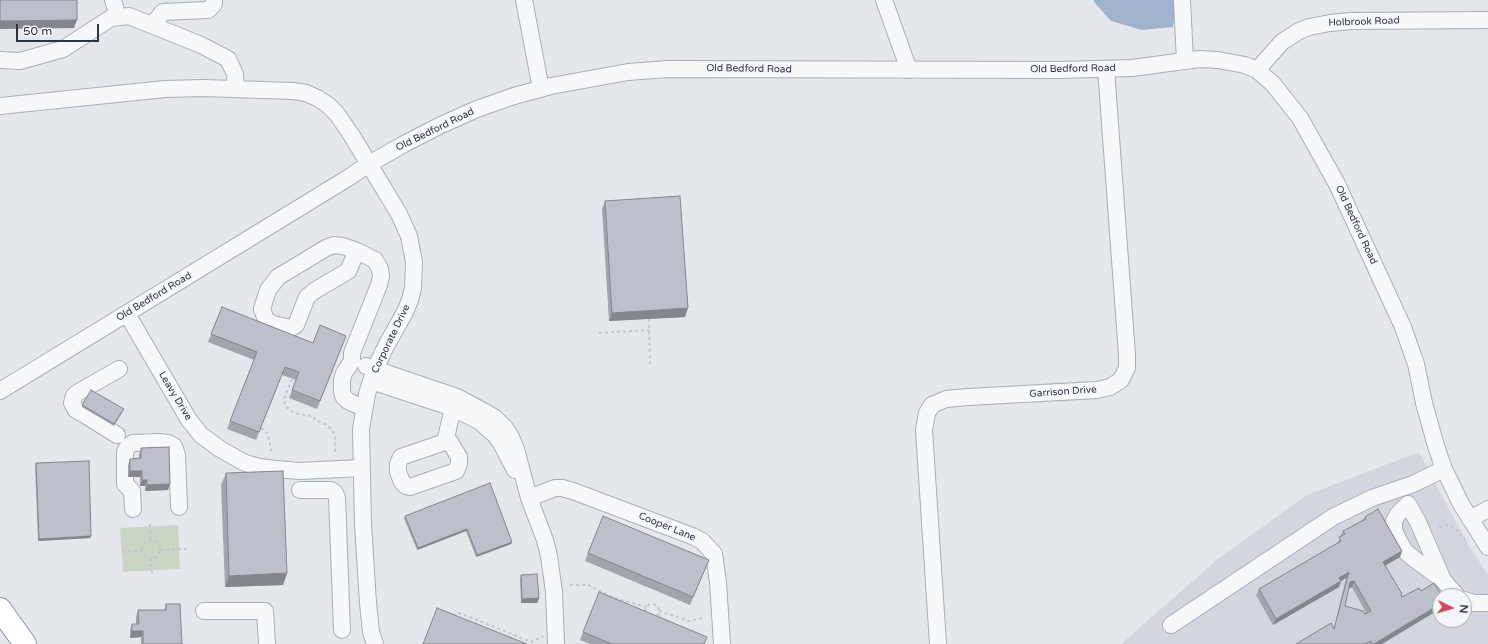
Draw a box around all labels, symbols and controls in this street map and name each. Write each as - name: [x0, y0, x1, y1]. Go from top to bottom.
- street label: Holbrook Road: [1328, 15, 1400, 29]
- scale bar: [18, 16, 101, 42]
- text: 50 m: [23, 24, 52, 38]
- street label: Old Bedford Road: [706, 62, 792, 76]
- street label: Old Bedford Road: [1030, 62, 1116, 76]
- street label: Old Bedford Road: [394, 106, 476, 154]
- street label: Old Bedford Road: [1332, 184, 1380, 266]
- street label: Old Bedford Road: [114, 270, 194, 324]
- street label: Corporate Drive: [369, 303, 413, 375]
- street label: Leavy Drive: [156, 369, 194, 423]
- street label: Garrison Drive: [1029, 384, 1097, 400]
- street label: Cooper Lane: [637, 510, 697, 544]
- north arrow: [1432, 588, 1472, 628]
- text: N: [1457, 604, 1470, 614]

